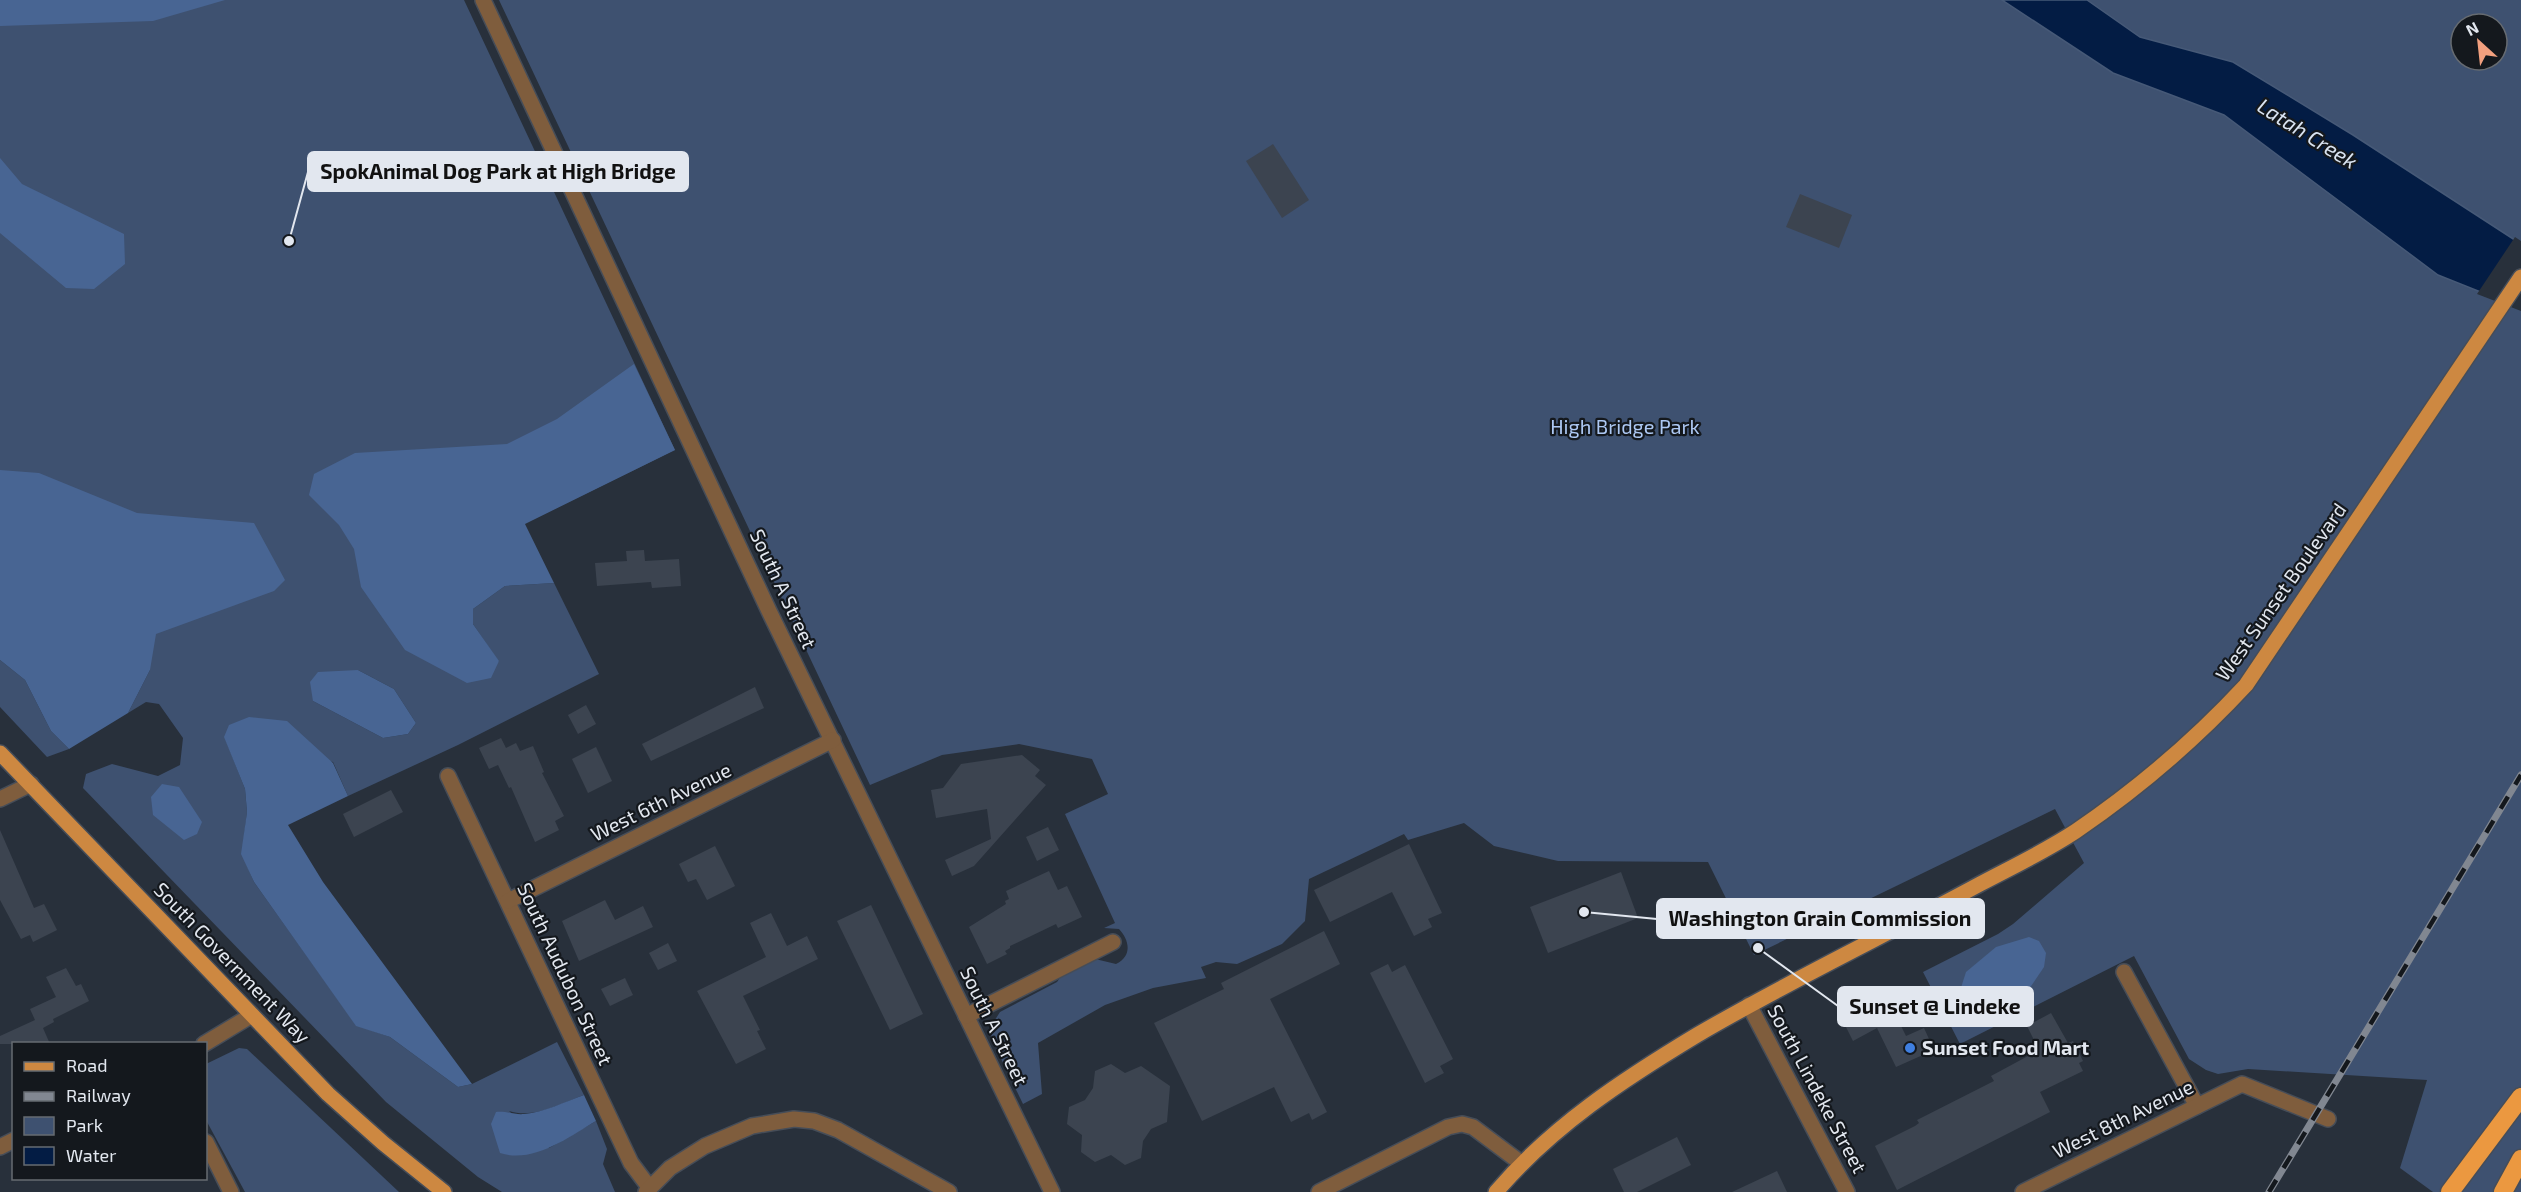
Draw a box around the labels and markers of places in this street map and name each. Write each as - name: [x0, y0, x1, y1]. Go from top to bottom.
- callout: SpokAnimal Dog Park at High Bridge: [308, 152, 688, 191]
- callout: Washington Grain Commission: [1657, 899, 1984, 938]
- callout: Sunset @ Lindeke: [1838, 987, 2033, 1026]
- place label: Sunset Food Mart: [1922, 1035, 2089, 1059]
- marker: Sunset Food Mart: [1903, 1041, 1917, 1055]

